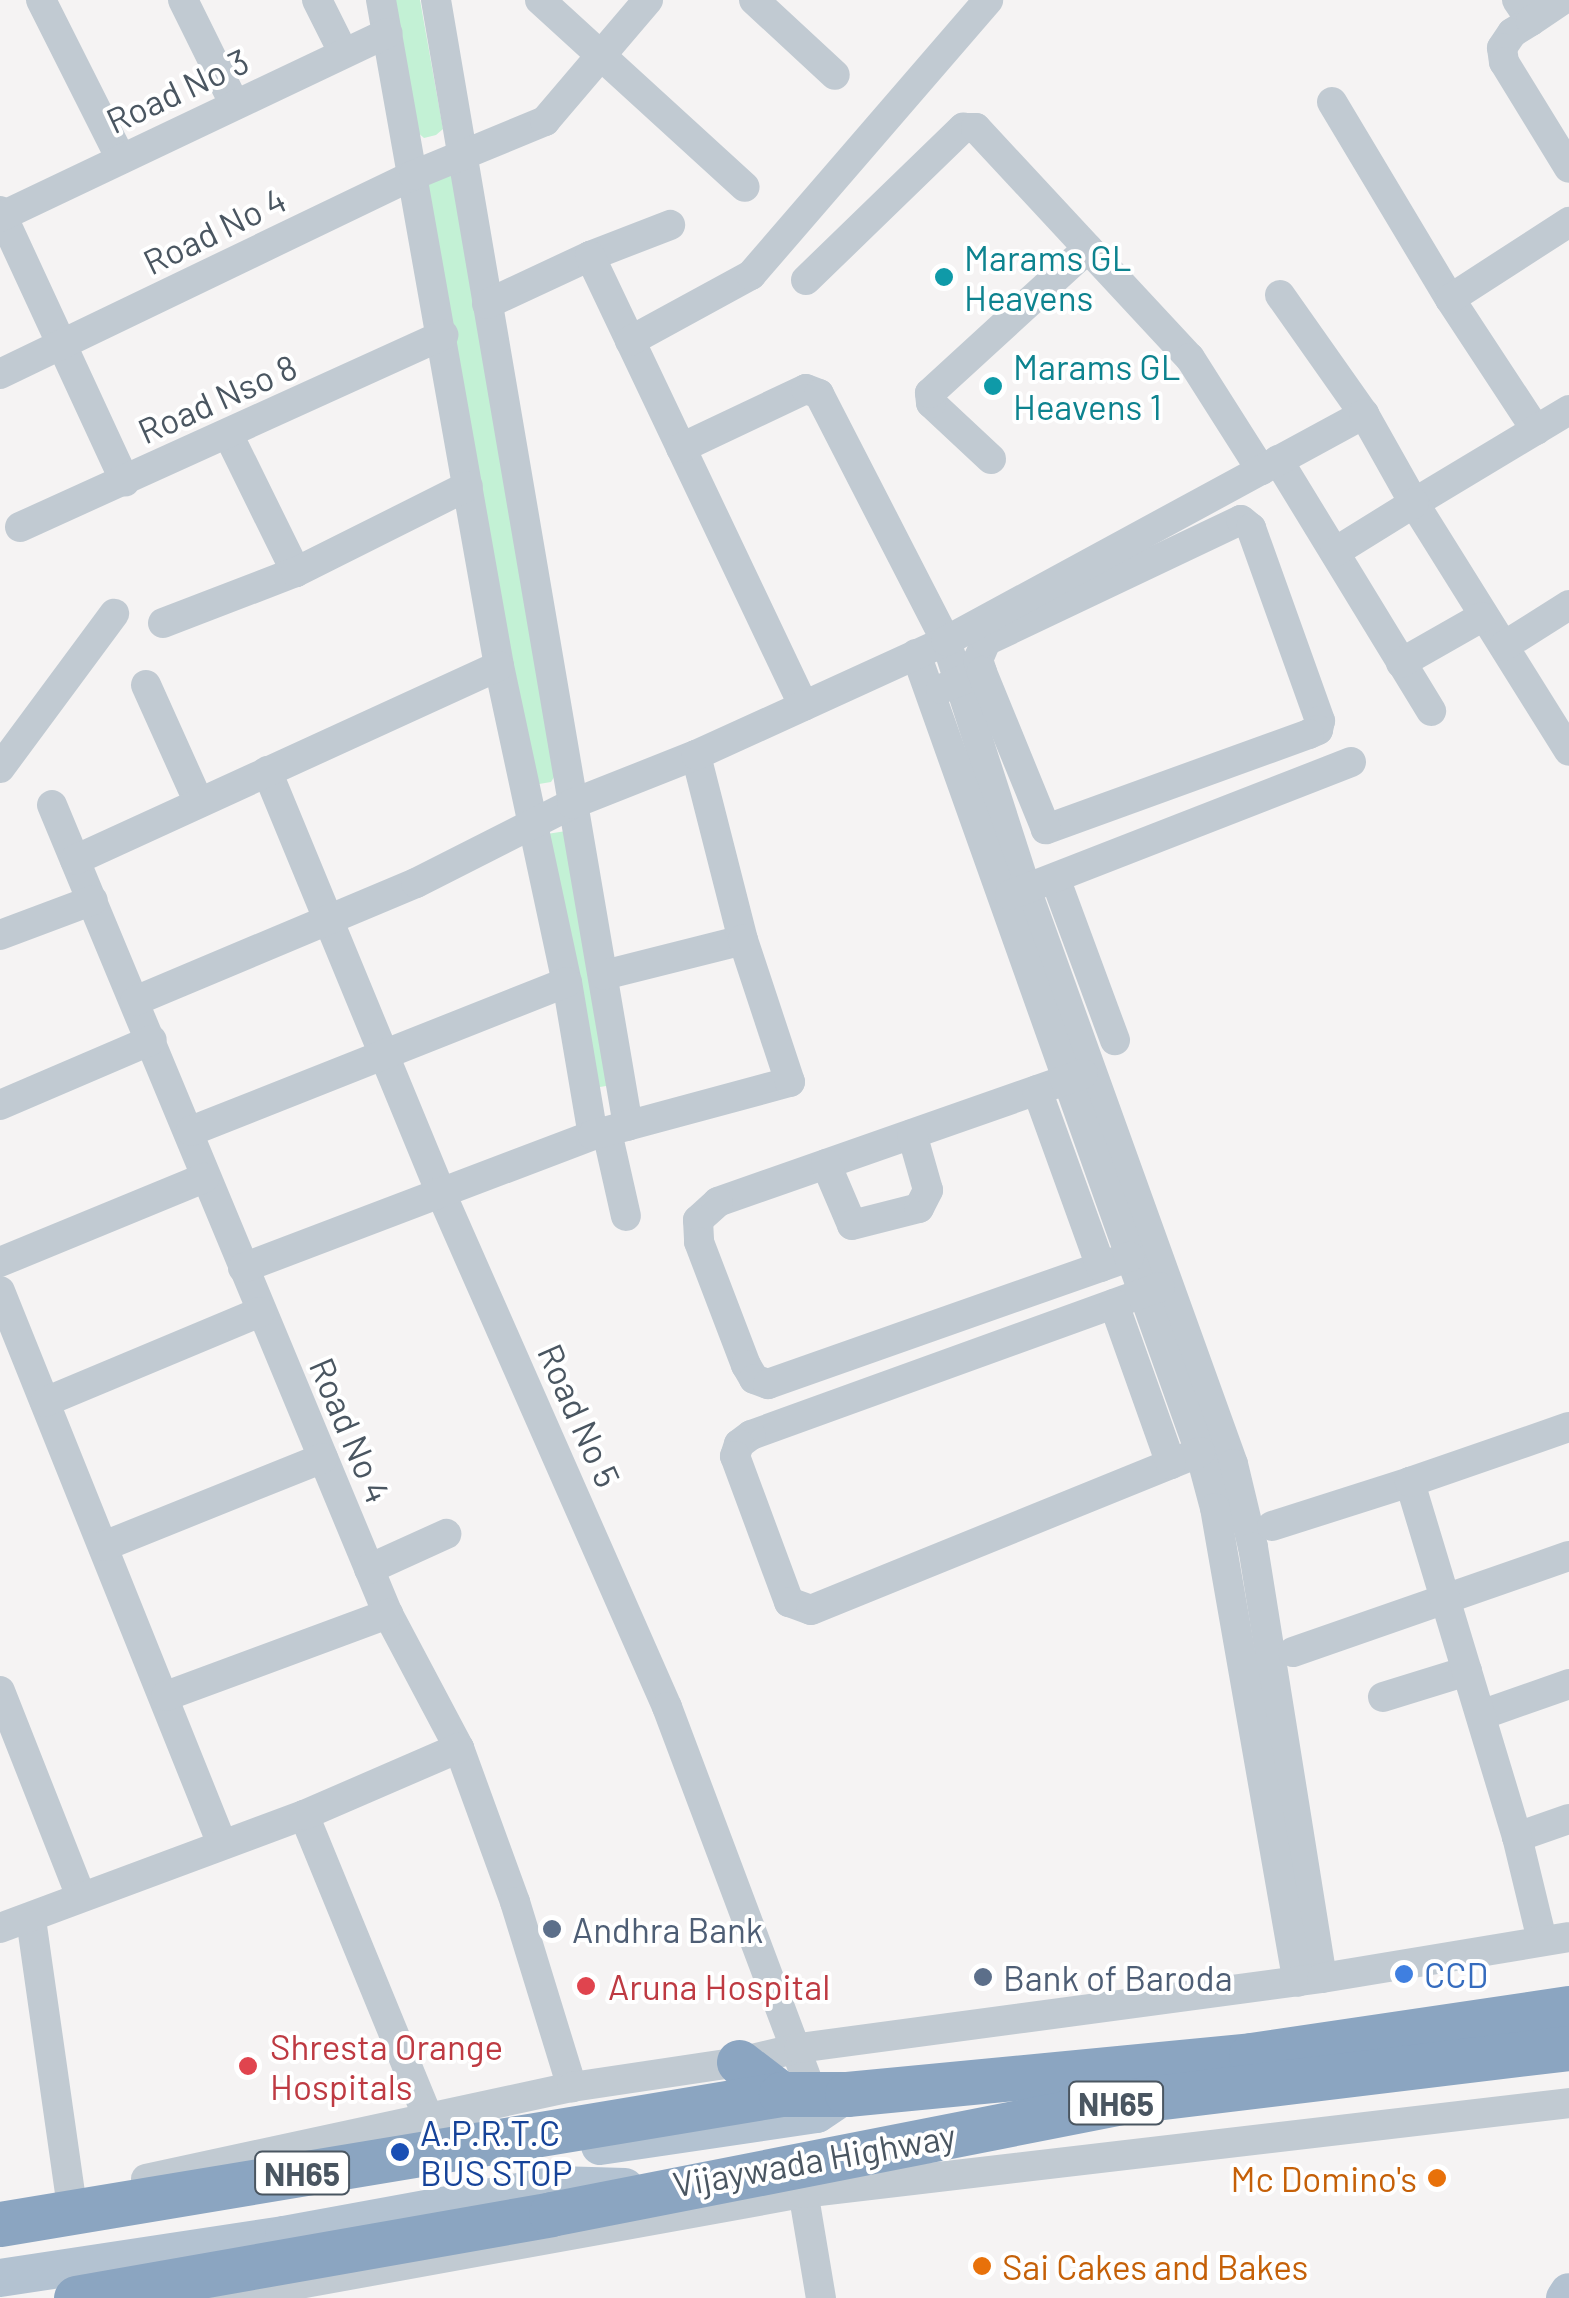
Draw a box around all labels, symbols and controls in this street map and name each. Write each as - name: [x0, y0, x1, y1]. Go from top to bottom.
- street label: Road No 3: [99, 39, 255, 141]
- street label: Road No 4: [136, 178, 292, 282]
- place label: Marams GL Heavens: [964, 236, 1132, 318]
- marker: Marams GL Heavens: [933, 266, 955, 288]
- street label: Road Nso 8: [131, 344, 303, 452]
- place label: Marams GL Heavens 1: [1013, 345, 1181, 427]
- marker: Marams GL Heavens 1: [982, 375, 1004, 397]
- street label: Road No 5: [530, 1337, 630, 1493]
- street label: Road No 4: [302, 1351, 400, 1509]
- place label: Andhra Bank: [572, 1908, 763, 1950]
- marker: Andhra Bank: [541, 1918, 563, 1940]
- place label: CCD: [1424, 1953, 1488, 1995]
- place label: Bank of Baroda: [1003, 1956, 1233, 1998]
- marker: CCD: [1393, 1963, 1415, 1985]
- place label: Aruna Hospital: [608, 1965, 830, 2007]
- marker: Bank of Baroda: [972, 1966, 994, 1988]
- marker: Aruna Hospital: [573, 1973, 599, 1999]
- place label: Shresta Orange Hospitals: [270, 2025, 503, 2107]
- marker: Shresta Orange Hospitals: [235, 2053, 261, 2079]
- road number: NH65: [1066, 2076, 1166, 2130]
- place label: A.P.R.T.C BUS STOP: [420, 2111, 572, 2193]
- street label: Vijaywada Highway: [669, 2113, 959, 2205]
- marker: A.P.R.T.C BUS STOP: [389, 2141, 411, 2163]
- road number: NH65: [252, 2146, 352, 2200]
- place label: Mc Domino's: [1230, 2157, 1417, 2199]
- marker: Mc Domino's: [1426, 2167, 1448, 2189]
- place label: Sai Cakes and Bakes: [1002, 2245, 1308, 2287]
- marker: Sai Cakes and Bakes: [971, 2255, 993, 2277]

